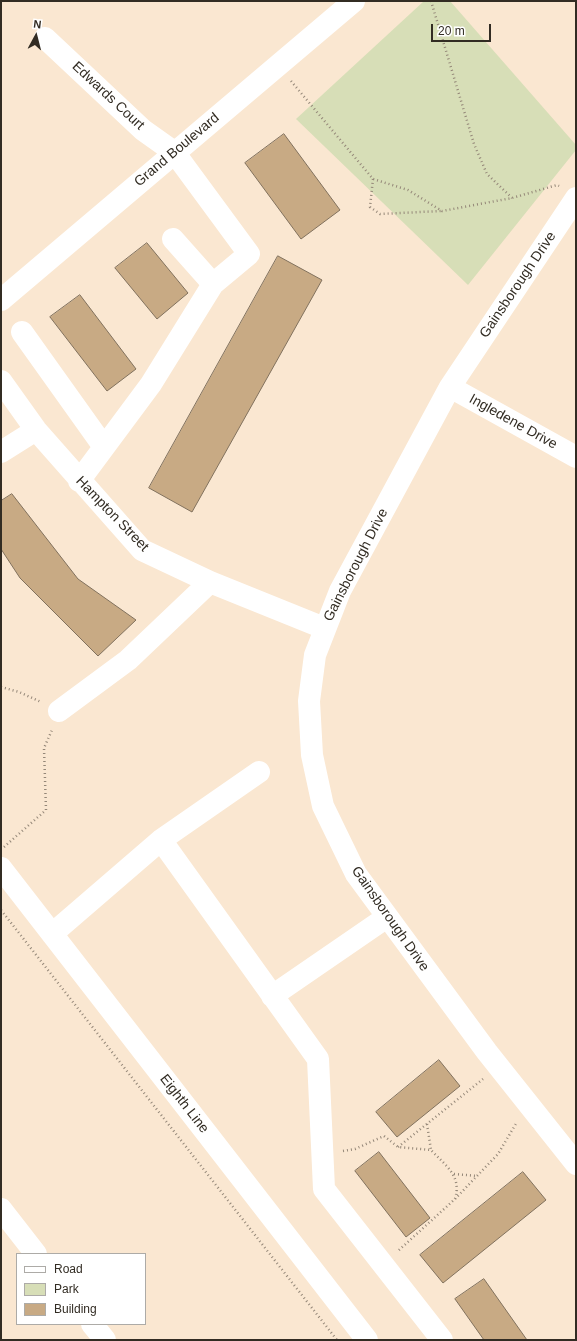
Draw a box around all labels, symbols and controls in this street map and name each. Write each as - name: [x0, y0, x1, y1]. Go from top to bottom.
- north arrow: [16, 16, 56, 56]
- scale bar: [433, 16, 493, 42]
- text: N: [33, 18, 42, 31]
- text: 20 m: [438, 24, 465, 38]
- street label: Edwards Court: [68, 58, 148, 134]
- street label: Grand Boulevard: [131, 110, 223, 190]
- street label: Gainsborough Drive: [476, 229, 560, 341]
- street label: Ingledene Drive: [466, 391, 560, 453]
- street label: Hampton Street: [72, 473, 152, 555]
- street label: Gainsborough Drive: [320, 506, 392, 624]
- street label: Gainsborough Drive: [347, 863, 433, 975]
- street label: Eighth Line: [156, 1071, 212, 1137]
- legend: [16, 1253, 146, 1325]
- text: Road: [54, 1262, 83, 1276]
- text: Park: [54, 1282, 79, 1296]
- text: Building: [54, 1302, 97, 1316]

